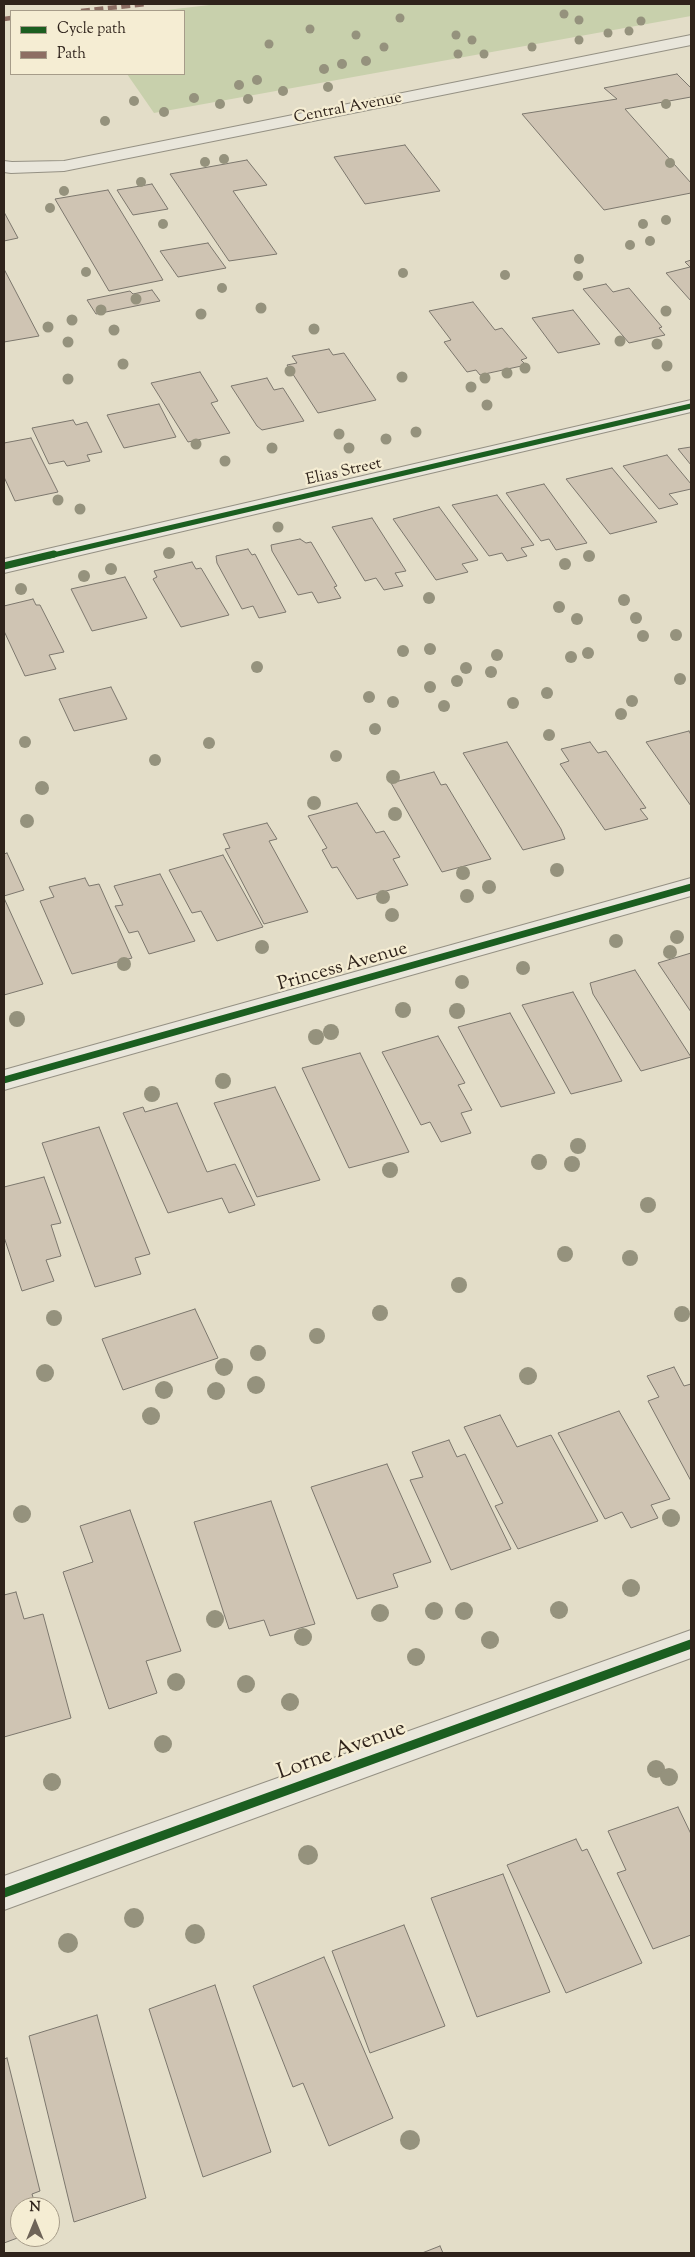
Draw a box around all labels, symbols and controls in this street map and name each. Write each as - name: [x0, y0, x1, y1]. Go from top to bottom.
- legend: [10, 10, 185, 75]
- text: Cycle path: [57, 19, 126, 40]
- text: Path: [57, 44, 86, 65]
- street label: Central Avenue: [292, 89, 404, 129]
- street label: Elias Street: [304, 455, 384, 491]
- street label: Princess Avenue: [275, 939, 411, 997]
- street label: Lorne Avenue: [274, 1717, 410, 1787]
- north arrow: [10, 2197, 60, 2247]
- text: N: [29, 2198, 41, 2218]

